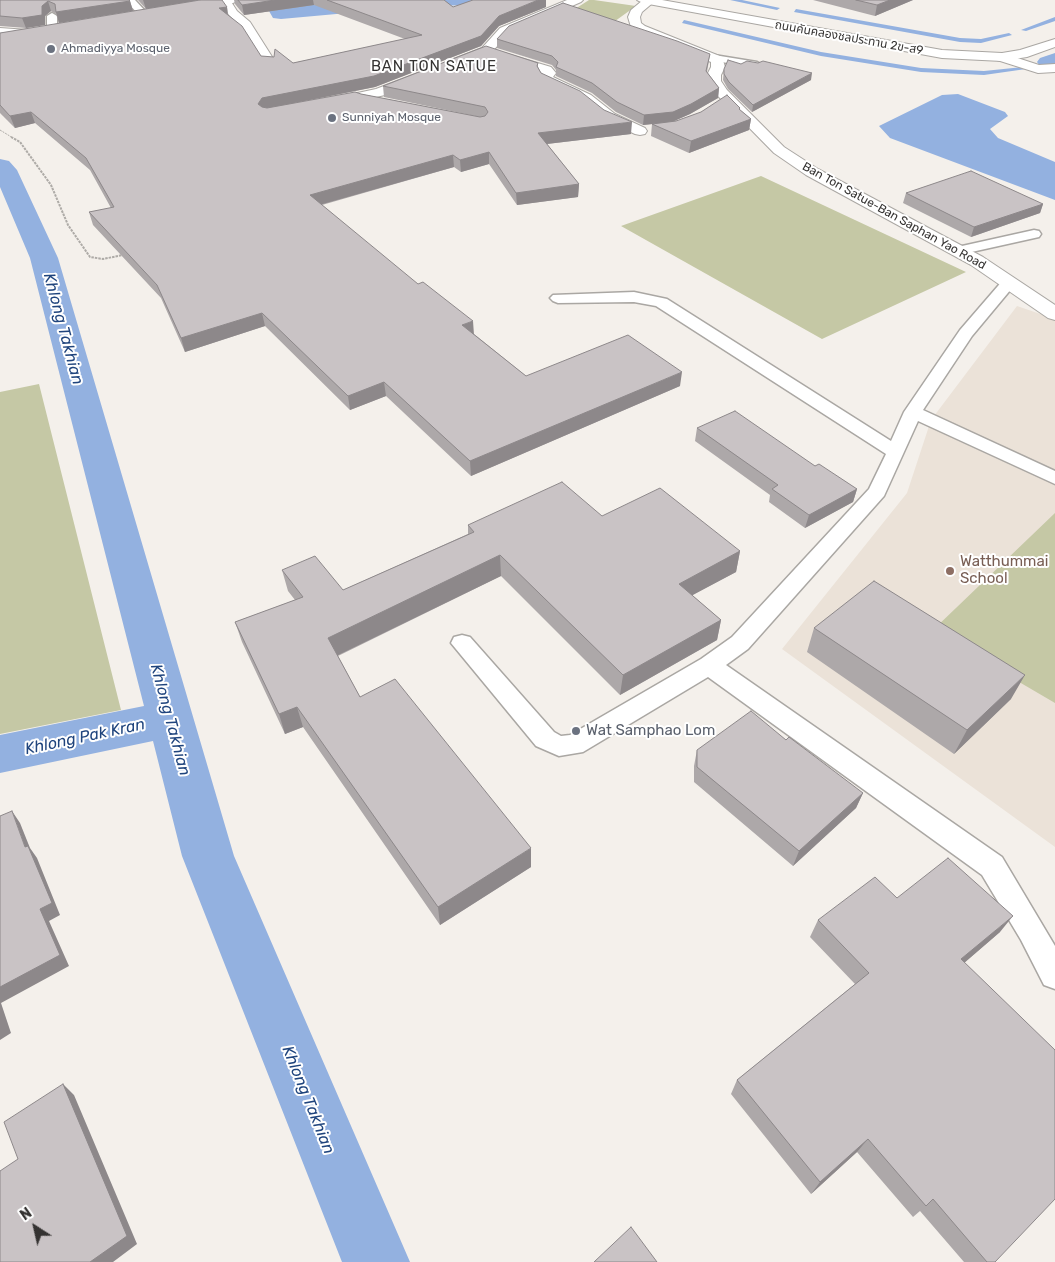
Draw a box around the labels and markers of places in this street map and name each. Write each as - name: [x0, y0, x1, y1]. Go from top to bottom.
- place label: Ahmadiyya Mosque: [61, 42, 170, 56]
- marker: Ahmadiyya Mosque: [45, 43, 57, 55]
- place label: Sunniyah Mosque: [342, 111, 441, 125]
- marker: Sunniyah Mosque: [326, 112, 338, 124]
- place label: Watthummai School: [960, 553, 1048, 588]
- marker: Watthummai School: [944, 565, 956, 577]
- place label: Wat Samphao Lom: [586, 722, 715, 740]
- marker: Wat Samphao Lom: [570, 725, 582, 737]

